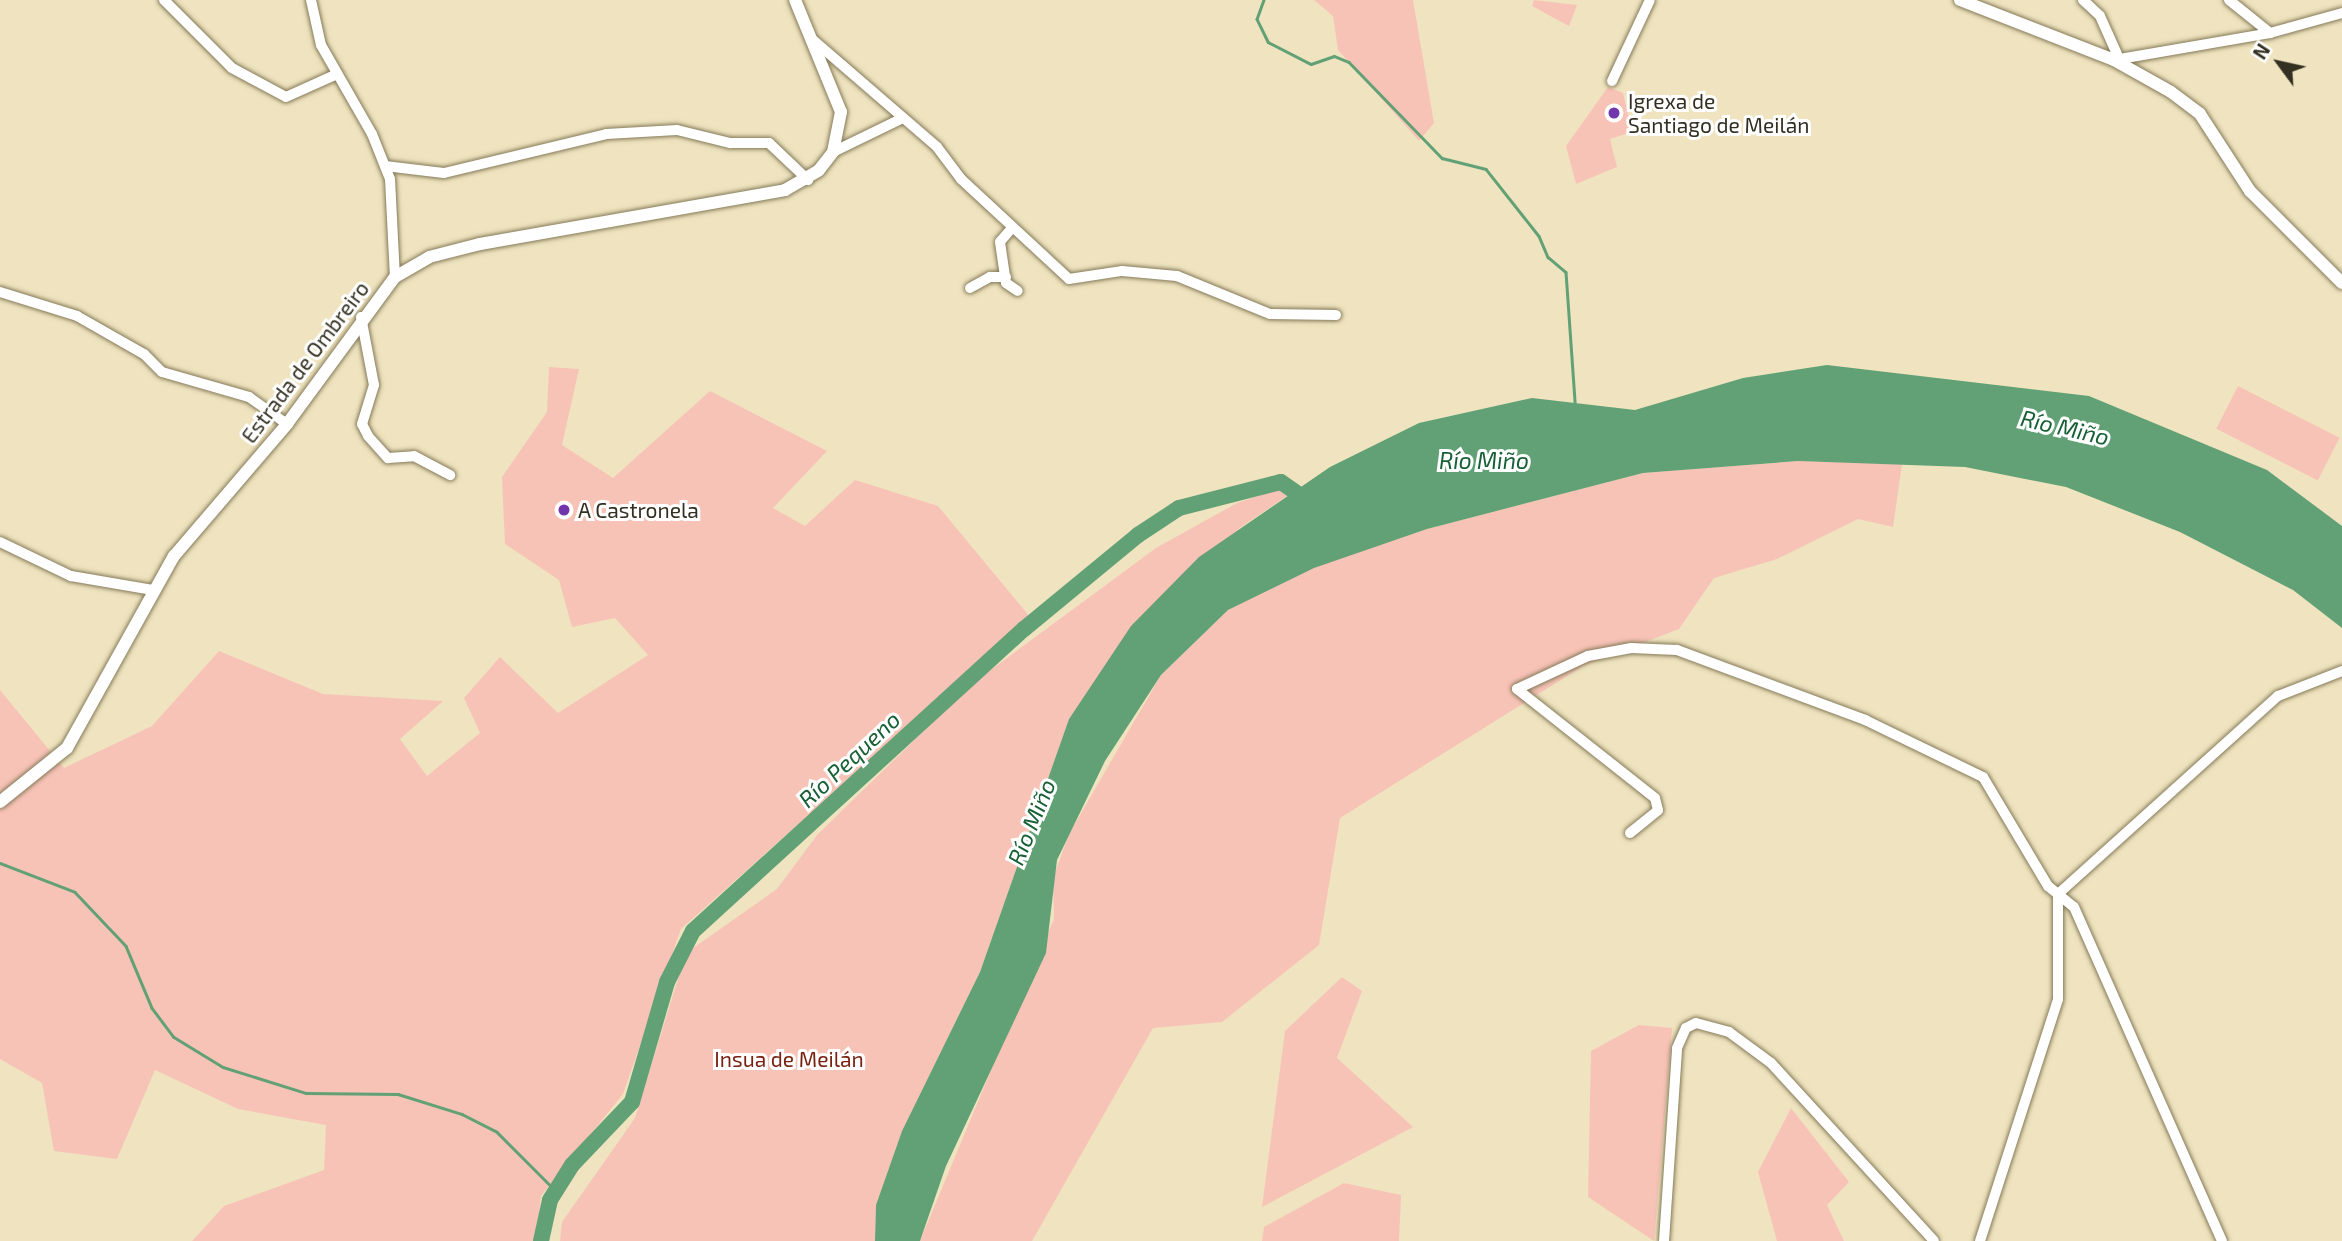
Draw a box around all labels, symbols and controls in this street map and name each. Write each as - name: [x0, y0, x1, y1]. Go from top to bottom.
- north arrow: [2244, 28, 2314, 98]
- text: N: [2248, 39, 2274, 63]
- place label: Igrexa de Santiago de Meilán: [1628, 88, 1809, 138]
- marker: Igrexa de Santiago de Meilán: [1606, 105, 1622, 121]
- street label: Estrada de Ombreiro: [236, 276, 374, 448]
- water label: Río Miño: [2018, 403, 2112, 451]
- water label: Río Miño: [1439, 446, 1529, 474]
- place label: A Castronela: [578, 497, 699, 523]
- marker: A Castronela: [556, 502, 572, 518]
- water label: Río Pequeno: [793, 705, 905, 813]
- water label: Río Miño: [1001, 775, 1061, 869]
- park label: Insua de Meilán: [714, 1046, 864, 1072]

